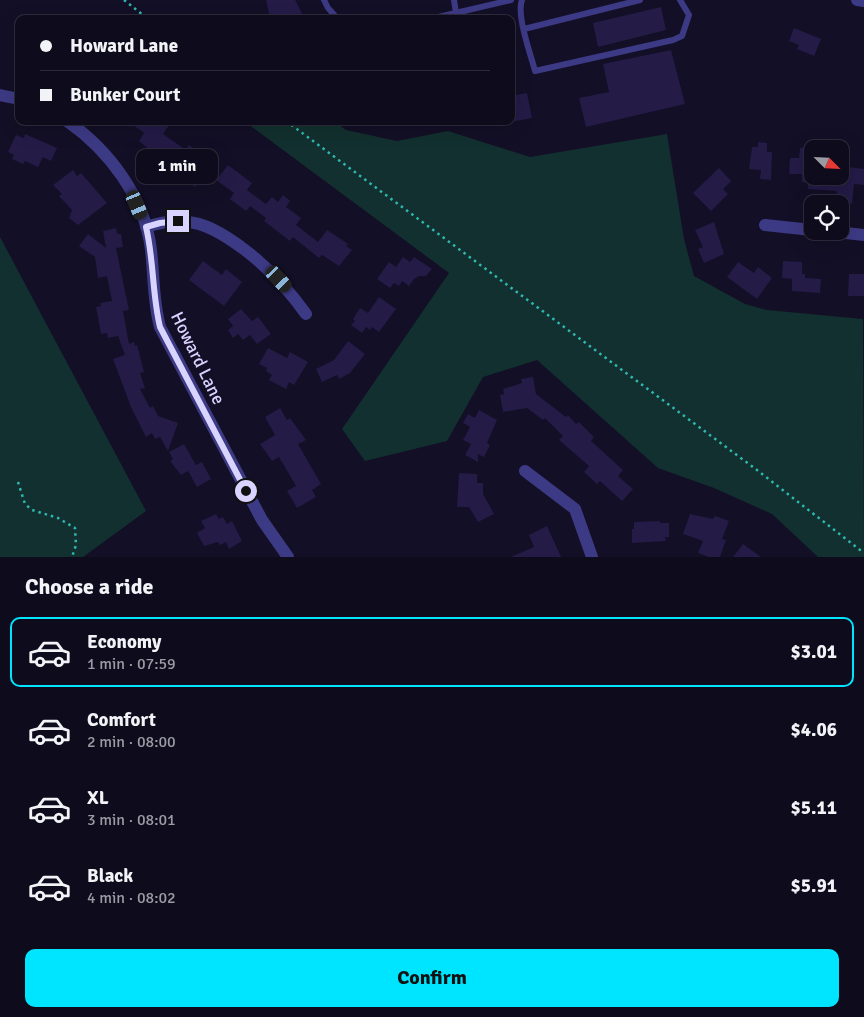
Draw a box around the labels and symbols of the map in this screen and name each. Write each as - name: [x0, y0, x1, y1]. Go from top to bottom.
- north arrow: [804, 140, 849, 185]
- callout: 1 min: [137, 148, 219, 184]
- car: [124, 188, 149, 222]
- route end: [167, 210, 189, 232]
- car: [263, 263, 294, 295]
- street label: Howard Lane: [166, 308, 230, 408]
- route start: [235, 480, 257, 502]

